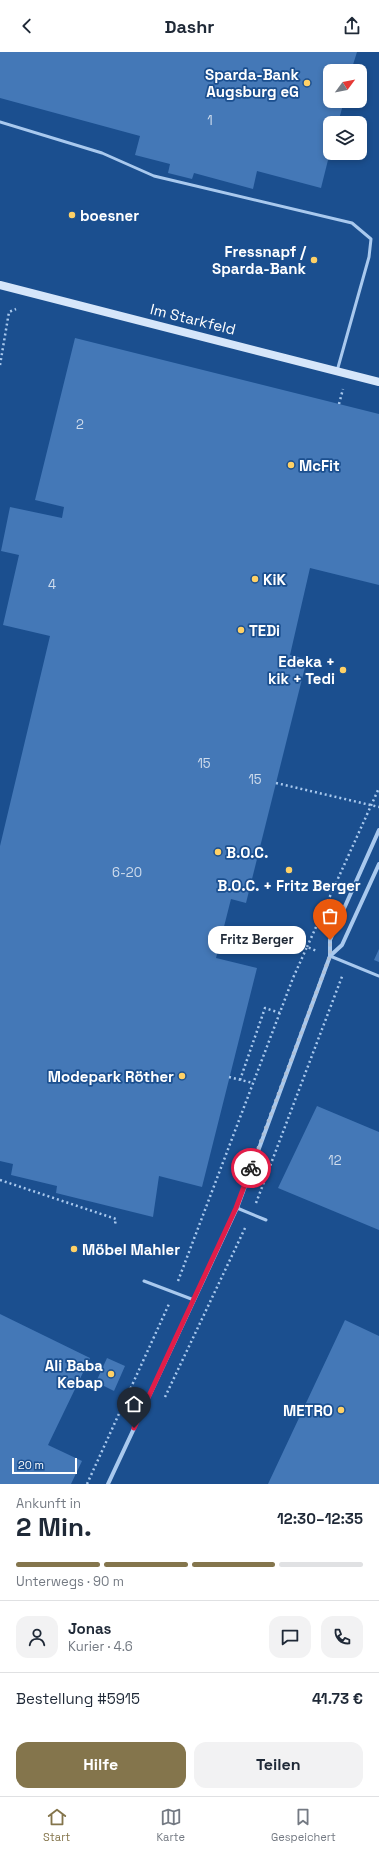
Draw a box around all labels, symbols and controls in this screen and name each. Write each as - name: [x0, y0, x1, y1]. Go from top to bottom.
- icon: back: [16, 15, 38, 37]
- text: Dashr: [165, 15, 214, 38]
- icon: share: [341, 15, 363, 37]
- north arrow: [323, 64, 367, 108]
- map controls: [323, 64, 367, 160]
- place label: Sparda-Bank Augsburg eG: [205, 65, 300, 101]
- marker: Sparda-Bank Augsburg eG: [302, 78, 312, 88]
- house number: 1: [207, 112, 213, 129]
- button: layers: [323, 116, 367, 160]
- place label: boesner: [80, 206, 139, 225]
- marker: boesner: [67, 210, 77, 220]
- place label: Fressnapf / Sparda-Bank: [212, 242, 307, 278]
- marker: Fressnapf / Sparda-Bank: [309, 255, 319, 265]
- street label: Im Starkfeld: [148, 299, 238, 339]
- house number: 2: [76, 416, 84, 433]
- place label: McFit: [299, 456, 340, 475]
- marker: McFit: [286, 460, 296, 470]
- place label: KiK: [263, 570, 286, 589]
- marker: KiK: [250, 574, 260, 584]
- house number: 4: [48, 576, 56, 593]
- place label: TEDi: [249, 621, 280, 640]
- marker: TEDi: [236, 625, 246, 635]
- place label: Edeka + kik + Tedi: [268, 652, 335, 688]
- marker: Edeka + kik + Tedi: [338, 665, 348, 675]
- house number: 15: [197, 755, 211, 772]
- house number: 15: [248, 771, 262, 788]
- place label: B.O.C.: [226, 843, 268, 862]
- marker: B.O.C.: [213, 847, 223, 857]
- house number: 6-20: [112, 864, 142, 881]
- marker: B.O.C. + Fritz Berger: [284, 865, 294, 875]
- place label: B.O.C. + Fritz Berger: [217, 876, 361, 895]
- pin: [313, 899, 347, 940]
- icon: bag: [319, 905, 341, 927]
- callout: Fritz Berger: [208, 926, 306, 954]
- text: Fritz Berger: [220, 931, 294, 948]
- place label: Modepark Röther: [48, 1067, 174, 1086]
- marker: Modepark Röther: [177, 1071, 187, 1081]
- courier: [231, 1148, 271, 1188]
- house number: 12: [328, 1152, 342, 1169]
- icon: bike: [240, 1157, 262, 1179]
- place label: Möbel Mahler: [82, 1240, 180, 1259]
- marker: Möbel Mahler: [69, 1244, 79, 1254]
- place label: Ali Baba Kebap: [45, 1356, 103, 1392]
- marker: Ali Baba Kebap: [106, 1369, 116, 1379]
- pin: [117, 1387, 151, 1428]
- icon: home: [123, 1393, 145, 1415]
- place label: METRO: [283, 1401, 333, 1420]
- marker: METRO: [336, 1405, 346, 1415]
- scale bar: [12, 1456, 77, 1475]
- text: 20 m: [18, 1458, 44, 1472]
- text: Ankunft in: [16, 1495, 81, 1512]
- text: 12:30–12:35: [277, 1509, 363, 1528]
- text: 2 Min.: [16, 1510, 92, 1544]
- text: Unterwegs · 90 m: [16, 1573, 124, 1590]
- button: person: [16, 1616, 58, 1658]
- button: chat: [269, 1616, 311, 1658]
- button: phone: [321, 1616, 363, 1658]
- text: Jonas: [68, 1619, 111, 1638]
- text: Kurier · 4.6: [68, 1638, 133, 1655]
- text: Bestellung #5915: [16, 1689, 140, 1708]
- text: 41.73 €: [312, 1689, 363, 1708]
- button: Hilfe: [16, 1742, 186, 1788]
- button: Teilen: [194, 1742, 363, 1788]
- tab: Start: [43, 1806, 70, 1844]
- tab: Karte: [156, 1806, 185, 1844]
- tab: Gespeichert: [271, 1806, 336, 1844]

